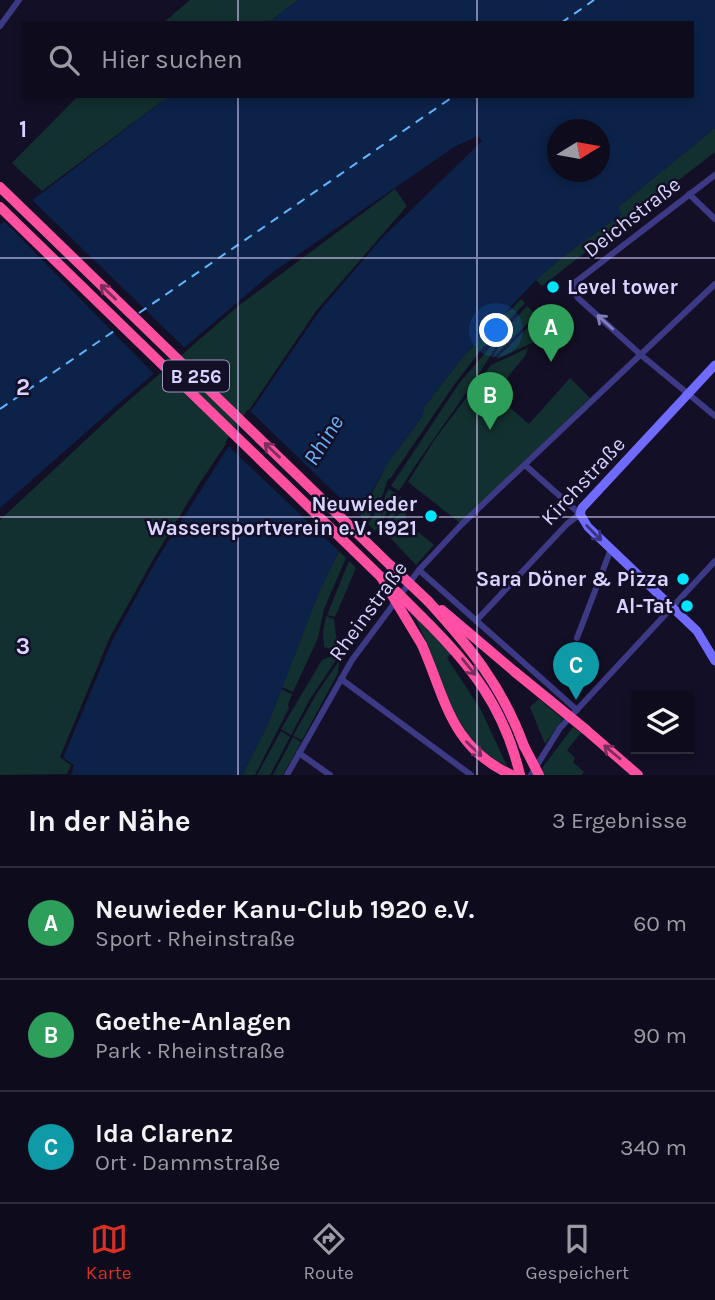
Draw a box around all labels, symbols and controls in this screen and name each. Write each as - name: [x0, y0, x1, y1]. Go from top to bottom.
- search box: [21, 21, 694, 98]
- icon: search: [45, 41, 83, 79]
- text: Hier suchen: [101, 44, 243, 75]
- text: 1: [19, 116, 27, 143]
- north arrow: [547, 119, 610, 182]
- street label: Deichstraße: [579, 172, 685, 262]
- place label: Level tower: [567, 275, 678, 299]
- marker: Level tower: [545, 279, 561, 295]
- one-way arrow: [100, 283, 117, 300]
- pin: A: [528, 304, 574, 362]
- your location: [479, 313, 513, 347]
- one-way arrow: [596, 314, 614, 330]
- road number: B 256: [163, 360, 229, 392]
- pin: B: [467, 372, 513, 430]
- text: 2: [16, 374, 30, 401]
- water label: Rhine: [298, 410, 350, 471]
- street label: Kirchstraße: [536, 432, 630, 530]
- one-way arrow: [264, 442, 281, 459]
- place label: Neuwieder Wassersportverein e.V. 1921: [147, 492, 418, 540]
- marker: Neuwieder Wassersportverein e.V. 1921: [423, 508, 439, 524]
- one-way arrow: [585, 524, 602, 541]
- street label: Rheinstraße: [324, 557, 412, 665]
- place label: Sara Döner & Pizza: [476, 567, 669, 591]
- marker: Sara Döner & Pizza: [675, 571, 691, 587]
- place label: Al-Tat: [616, 594, 673, 618]
- marker: Al-Tat: [679, 598, 695, 614]
- text: 3: [16, 633, 30, 660]
- pin: C: [553, 642, 599, 700]
- one-way arrow: [462, 657, 477, 675]
- map controls: [631, 691, 694, 754]
- button: layers: [631, 691, 694, 754]
- one-way arrow: [465, 740, 482, 757]
- one-way arrow: [603, 744, 621, 760]
- text: In der Nähe: [28, 803, 191, 839]
- text: 3 Ergebnisse: [552, 807, 687, 834]
- text: Neuwieder Kanu-Club 1920 e.V.: [95, 894, 474, 925]
- text: A: [44, 910, 58, 937]
- text: 60 m: [633, 910, 687, 937]
- text: Sport · Rheinstraße: [95, 925, 295, 952]
- text: Goethe-Anlagen: [95, 1006, 292, 1037]
- text: B: [44, 1022, 58, 1049]
- text: 90 m: [633, 1022, 687, 1049]
- text: Park · Rheinstraße: [95, 1037, 285, 1064]
- text: Ida Clarenz: [95, 1118, 233, 1149]
- text: C: [44, 1134, 58, 1161]
- text: 340 m: [620, 1134, 687, 1161]
- text: Ort · Dammstraße: [95, 1149, 280, 1176]
- tab: Karte: [86, 1220, 132, 1284]
- tab: Route: [303, 1220, 354, 1284]
- tab: Gespeichert: [526, 1220, 629, 1284]

